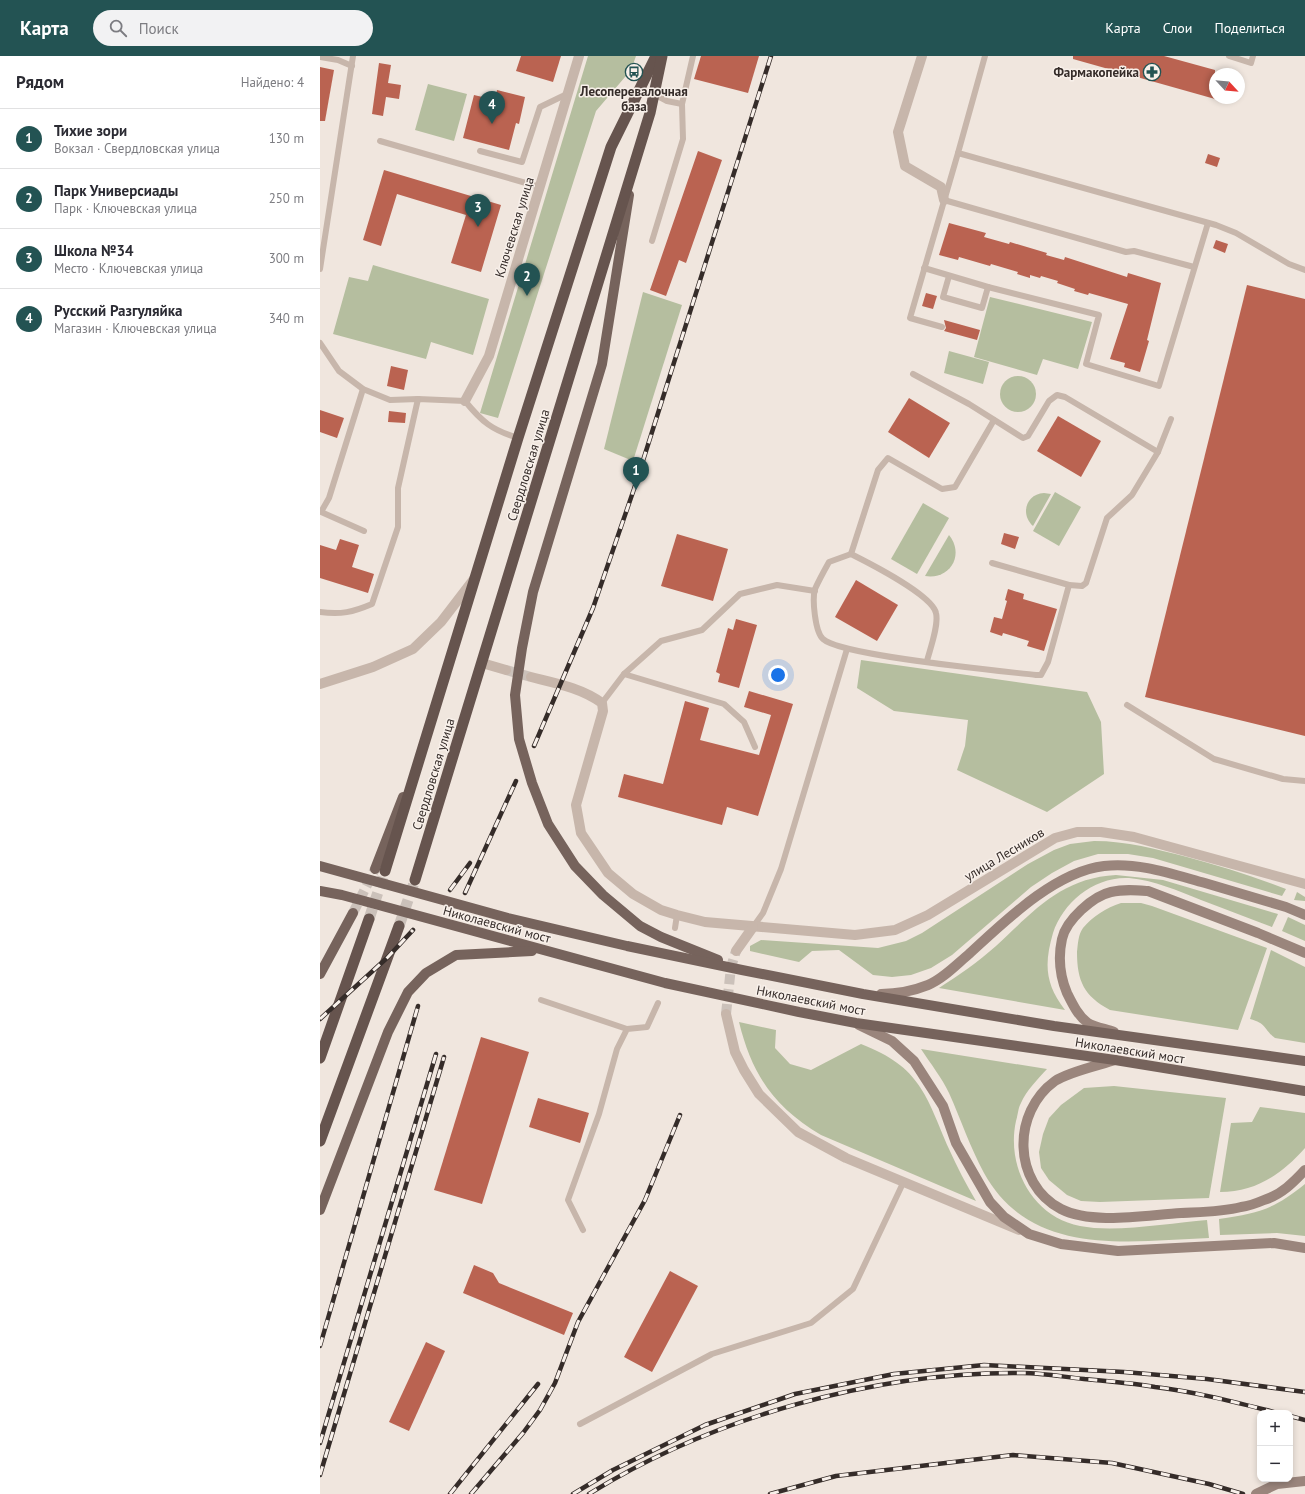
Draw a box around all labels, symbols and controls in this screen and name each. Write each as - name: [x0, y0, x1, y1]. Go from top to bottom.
- search box: [93, 10, 373, 46]
- text: Карта: [20, 16, 69, 40]
- icon: search: [107, 17, 129, 39]
- text: Поиск: [139, 19, 179, 38]
- text: Карта: [1105, 19, 1141, 37]
- text: Слои: [1163, 19, 1192, 37]
- text: Поделиться: [1214, 19, 1285, 37]
- bus stop icon: Лесоперевалочная база: [624, 62, 644, 82]
- pharmacy icon: Фармакопейка: [1142, 62, 1162, 82]
- place label: Фармакопейка: [1053, 64, 1139, 81]
- north arrow: [1209, 68, 1245, 104]
- text: Рядом: [16, 71, 64, 93]
- text: Найдено: 4: [241, 74, 304, 91]
- place label: Лесоперевалочная база: [579, 83, 688, 115]
- pin: 4: [479, 91, 505, 124]
- text: Тихие зори: [54, 121, 127, 140]
- text: 1: [25, 130, 33, 147]
- text: 130 m: [269, 130, 304, 147]
- text: Вокзал · Свердловская улица: [54, 140, 220, 157]
- street label: Ключевская улица: [491, 175, 538, 280]
- text: Парк Универсиады: [54, 181, 178, 200]
- text: 2: [25, 190, 33, 207]
- text: 250 m: [269, 190, 304, 207]
- pin: 3: [465, 194, 491, 227]
- text: Парк · Ключевская улица: [54, 200, 197, 217]
- text: Школа №34: [54, 241, 134, 260]
- text: 3: [25, 250, 33, 267]
- text: 300 m: [269, 250, 304, 267]
- text: Место · Ключевская улица: [54, 260, 203, 277]
- pin: 2: [514, 263, 540, 296]
- text: Русский Разгуляйка: [54, 301, 182, 320]
- text: 4: [25, 310, 33, 327]
- text: 340 m: [269, 310, 304, 327]
- text: Магазин · Ключевская улица: [54, 320, 217, 337]
- street label: Свердловская улица: [503, 407, 554, 523]
- pin: 1: [623, 457, 649, 490]
- your location: [768, 665, 788, 685]
- street label: Свердловская улица: [408, 716, 459, 832]
- street label: улица Лесников: [961, 824, 1047, 885]
- street label: Николаевский мост: [441, 902, 553, 947]
- street label: Николаевский мост: [755, 982, 868, 1020]
- street label: Николаевский мост: [1074, 1033, 1187, 1068]
- map controls: [1257, 1410, 1293, 1482]
- button: +: [1257, 1410, 1293, 1446]
- button: −: [1257, 1446, 1293, 1482]

